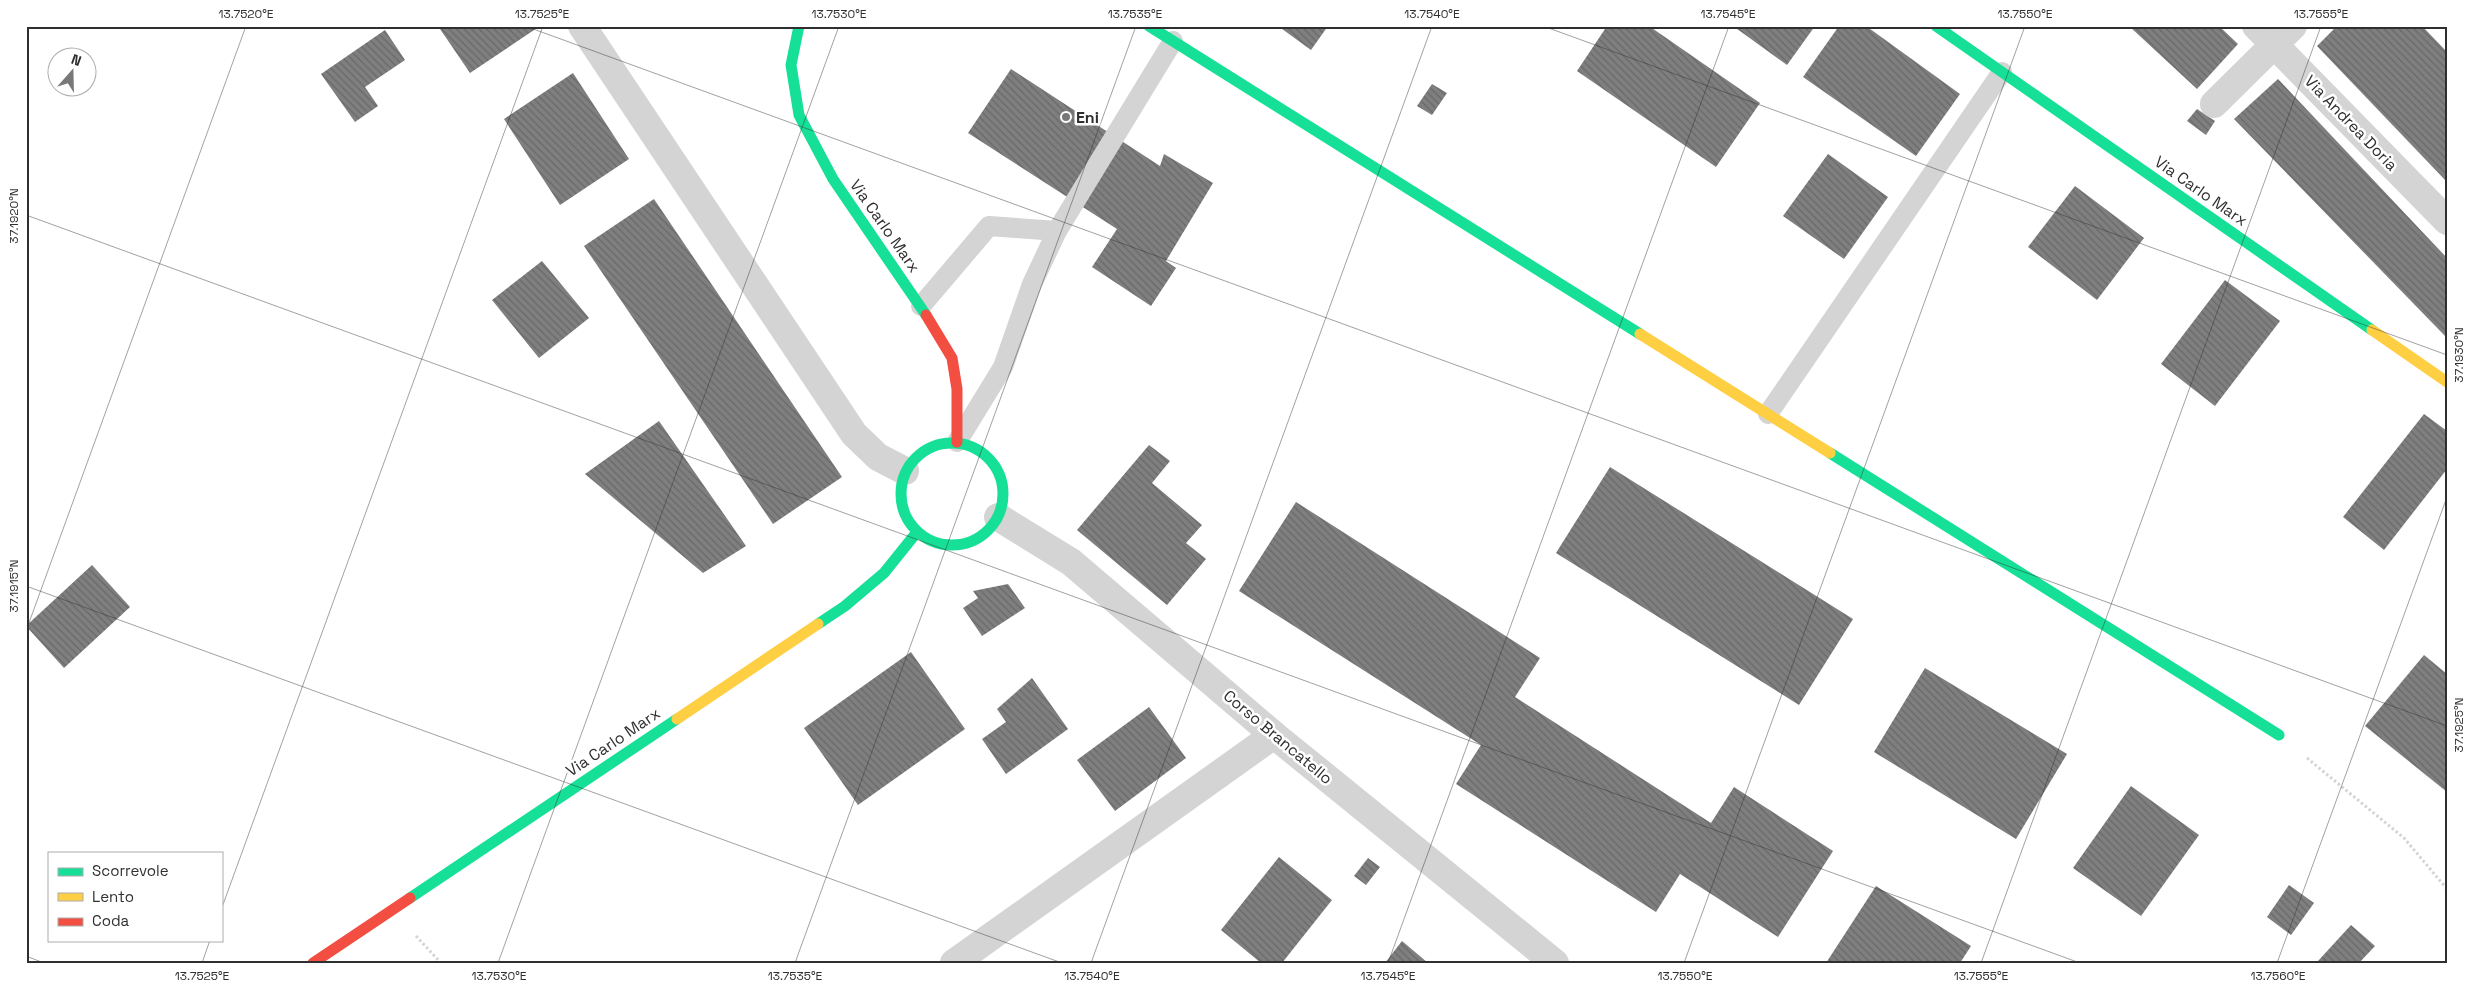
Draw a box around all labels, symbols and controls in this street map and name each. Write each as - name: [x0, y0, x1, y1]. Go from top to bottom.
- text: 13.7520°E: [219, 6, 274, 22]
- text: 13.7525°E: [515, 6, 569, 22]
- text: 13.7530°E: [811, 6, 867, 22]
- text: 13.7535°E: [1108, 6, 1163, 22]
- text: 13.7540°E: [1404, 6, 1460, 22]
- text: 13.7545°E: [1701, 6, 1756, 22]
- text: 13.7550°E: [1997, 6, 2053, 22]
- text: 13.7555°E: [2294, 6, 2349, 22]
- north arrow: [48, 48, 98, 98]
- text: N: [69, 50, 84, 70]
- street label: Via Andrea Doria: [2300, 71, 2402, 175]
- place label: Eni: [1076, 107, 1099, 128]
- marker: Eni: [1060, 111, 1072, 123]
- street label: Via Carlo Marx: [2150, 151, 2252, 231]
- street label: Via Carlo Marx: [845, 175, 925, 277]
- text: 37.1920°N: [6, 188, 22, 244]
- text: 37.1930°N: [2451, 327, 2467, 383]
- text: 37.1915°N: [6, 560, 22, 612]
- street label: Corso Brancatello: [1219, 685, 1337, 789]
- text: 37.1925°N: [2451, 697, 2467, 753]
- street label: Via Carlo Marx: [562, 703, 664, 781]
- legend: [48, 852, 222, 942]
- text: Scorrevole: [92, 861, 169, 880]
- text: Lento: [92, 887, 134, 906]
- text: Coda: [92, 911, 130, 930]
- text: 13.7525°E: [175, 968, 229, 984]
- text: 13.7530°E: [471, 968, 527, 984]
- text: 13.7535°E: [768, 968, 823, 984]
- text: 13.7540°E: [1064, 968, 1120, 984]
- text: 13.7545°E: [1361, 968, 1416, 984]
- text: 13.7550°E: [1657, 968, 1713, 984]
- text: 13.7555°E: [1954, 968, 2009, 984]
- text: 13.7560°E: [2250, 968, 2306, 984]

